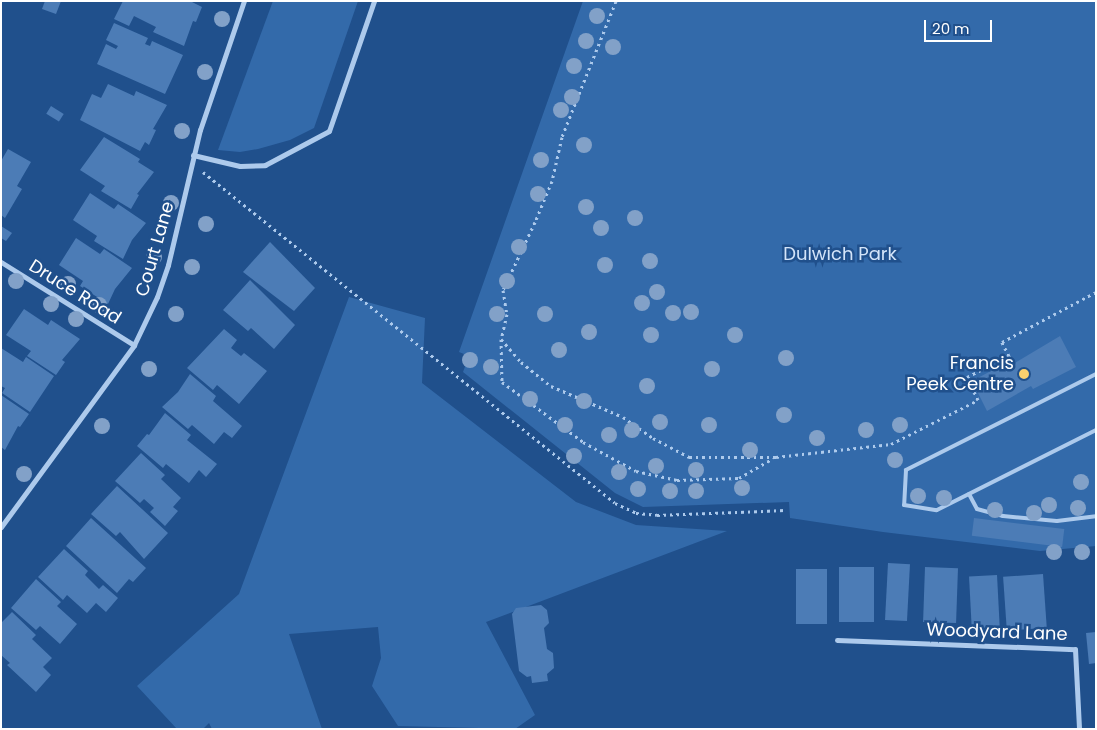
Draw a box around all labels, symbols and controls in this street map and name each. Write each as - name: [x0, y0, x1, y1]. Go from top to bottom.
- scale bar: [927, 10, 994, 42]
- text: 20 m: [932, 18, 970, 39]
- street label: Court Lane: [131, 199, 179, 299]
- park label: Dulwich Park: [783, 243, 897, 265]
- street label: Druce Road: [25, 255, 125, 329]
- place label: Francis Peek Centre: [906, 353, 1014, 396]
- marker: Francis Peek Centre: [1018, 368, 1030, 380]
- street label: Woodyard Lane: [926, 619, 1068, 645]

